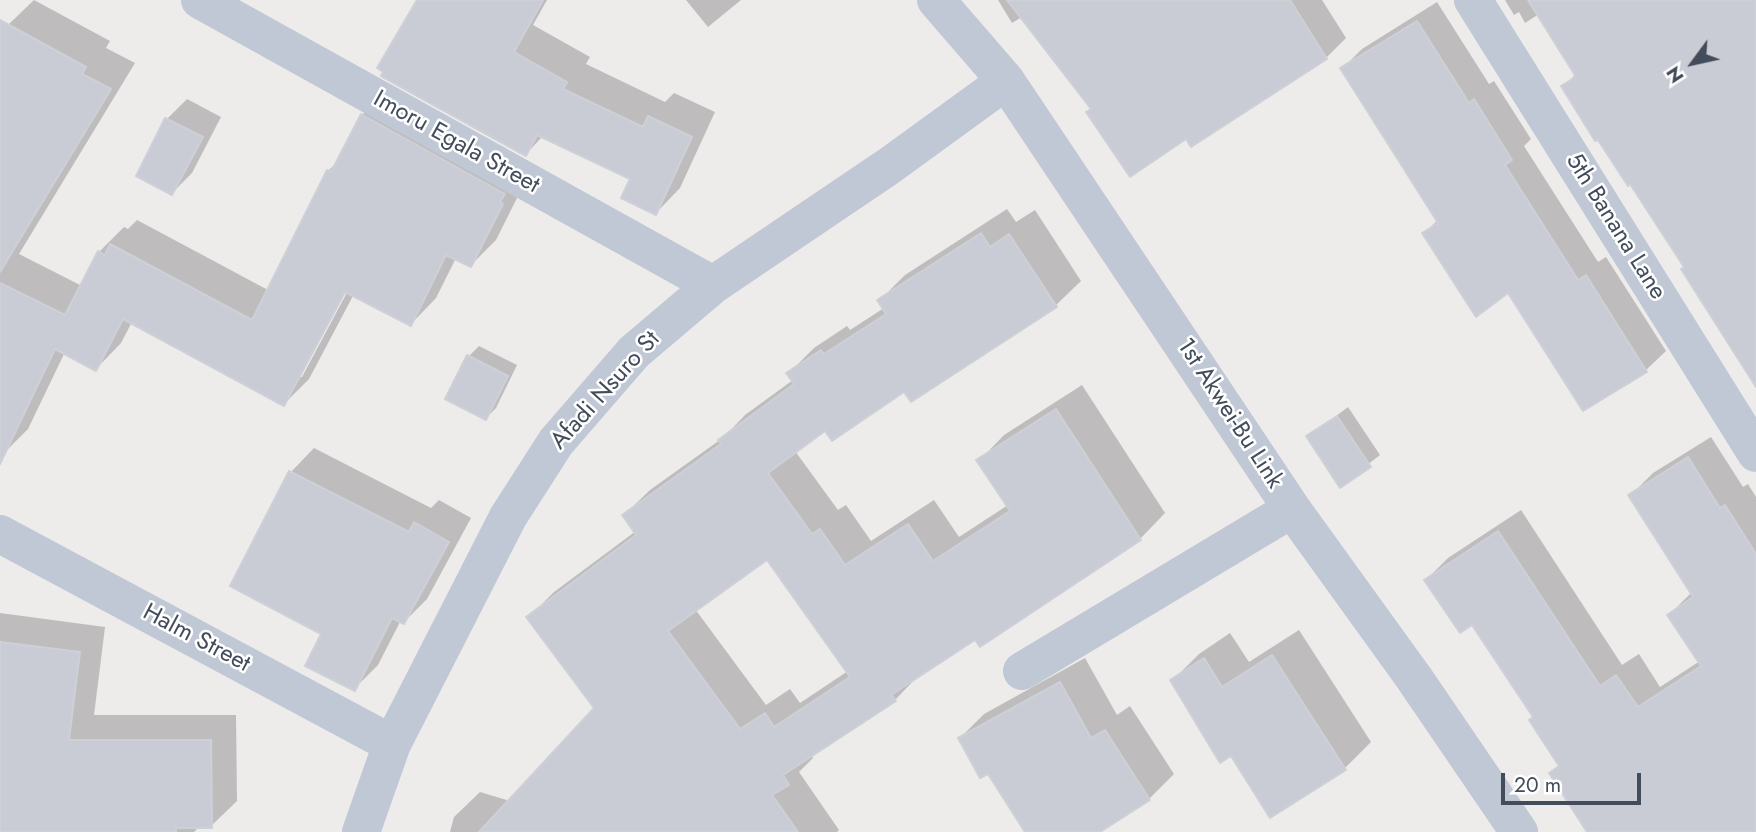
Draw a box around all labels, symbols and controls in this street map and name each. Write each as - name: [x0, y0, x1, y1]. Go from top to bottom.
- north arrow: [1658, 28, 1728, 98]
- text: N: [1660, 61, 1690, 88]
- street label: Imoru Egala Street: [368, 85, 544, 201]
- street label: 5th Banana Lane: [1559, 149, 1671, 305]
- street label: Afadi Nsuro St: [545, 326, 667, 456]
- street label: 1st Akwei-Bu Link: [1170, 334, 1288, 494]
- street label: Halm Street: [137, 599, 255, 679]
- scale bar: [1504, 758, 1644, 802]
- text: 20 m: [1514, 770, 1561, 800]

